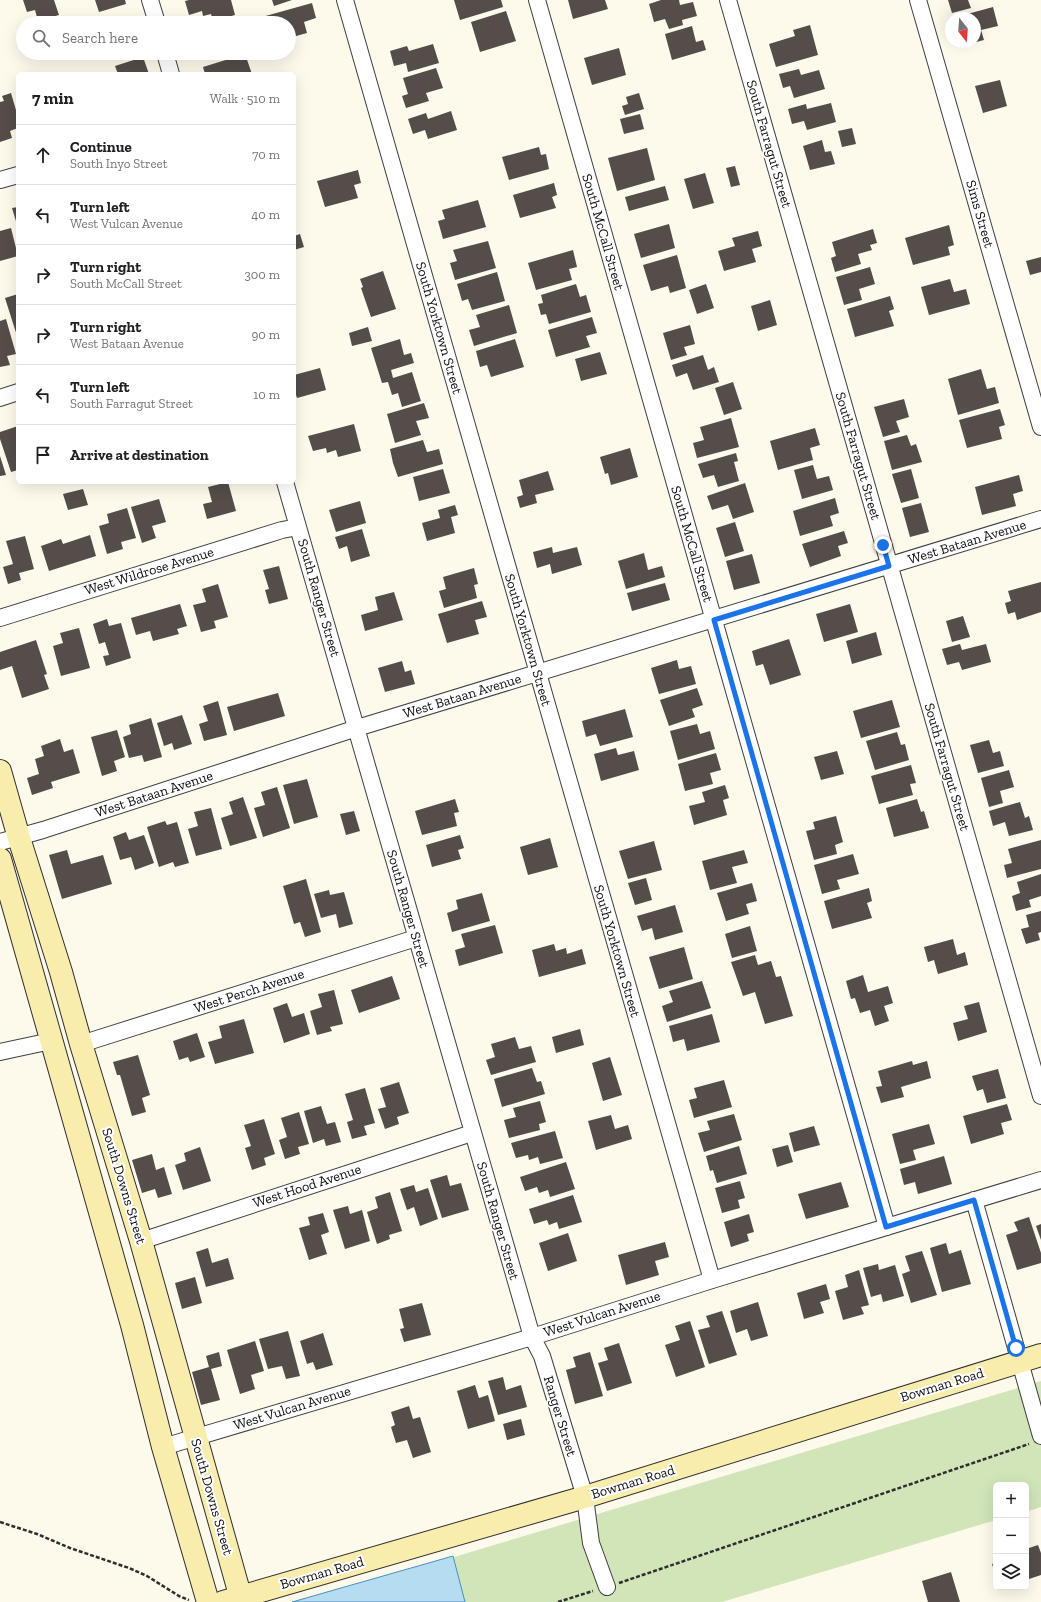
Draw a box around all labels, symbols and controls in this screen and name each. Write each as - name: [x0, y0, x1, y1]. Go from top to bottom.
- north arrow: [945, 12, 981, 48]
- search box: [16, 16, 296, 60]
- icon: search: [30, 27, 52, 49]
- text: Search here: [62, 29, 138, 47]
- street label: South Farragut Street: [743, 78, 796, 211]
- text: 7 min: [32, 88, 74, 108]
- text: Walk · 510 m: [210, 91, 280, 106]
- text: Continue: [70, 138, 132, 156]
- icon: ahead: [32, 144, 54, 166]
- text: 70 m: [252, 147, 280, 162]
- text: South Inyo Street: [70, 156, 168, 171]
- street label: South McCall Street: [578, 172, 628, 293]
- street label: Sims Street: [962, 178, 998, 251]
- text: Turn left: [70, 198, 130, 216]
- icon: left: [32, 204, 54, 226]
- text: 40 m: [251, 207, 280, 222]
- text: West Vulcan Avenue: [70, 216, 183, 231]
- text: Turn right: [70, 258, 141, 276]
- street label: South Yorktown Street: [412, 260, 466, 397]
- icon: right: [32, 264, 54, 286]
- text: 300 m: [244, 267, 280, 282]
- text: South McCall Street: [70, 276, 182, 291]
- text: Turn right: [70, 318, 141, 336]
- icon: right: [32, 324, 54, 346]
- text: 90 m: [251, 327, 280, 342]
- text: West Bataan Avenue: [70, 336, 184, 351]
- text: Turn left: [70, 378, 130, 396]
- icon: left: [32, 384, 54, 406]
- text: 10 m: [253, 387, 280, 402]
- street label: South Farragut Street: [832, 390, 885, 523]
- text: South Farragut Street: [70, 396, 193, 411]
- icon: arrive: [32, 444, 54, 466]
- text: Arrive at destination: [70, 446, 209, 464]
- street label: South McCall Street: [667, 484, 717, 605]
- street label: West Bataan Avenue: [906, 516, 1028, 568]
- route end: [874, 536, 892, 554]
- street label: South Ranger Street: [294, 537, 344, 660]
- street label: West Wildrose Avenue: [82, 543, 216, 599]
- street label: South Yorktown Street: [501, 572, 555, 709]
- street label: West Bataan Avenue: [401, 670, 523, 722]
- street label: South Farragut Street: [921, 701, 974, 834]
- street label: West Bataan Avenue: [93, 767, 215, 821]
- street label: South Ranger Street: [383, 848, 433, 971]
- street label: South Yorktown Street: [590, 883, 644, 1020]
- street label: West Perch Avenue: [192, 965, 307, 1017]
- street label: South Downs Street: [98, 1126, 150, 1247]
- street label: West Hood Avenue: [251, 1160, 364, 1212]
- street label: South Ranger Street: [473, 1160, 523, 1283]
- street label: West Vulcan Avenue: [542, 1287, 663, 1341]
- route start: [1007, 1339, 1025, 1357]
- street label: Bowman Road: [898, 1364, 986, 1406]
- street label: Ranger Street: [540, 1374, 581, 1459]
- street label: West Vulcan Avenue: [231, 1382, 353, 1434]
- street label: South Downs Street: [187, 1437, 237, 1558]
- street label: Bowman Road: [589, 1461, 677, 1503]
- map controls: [993, 1482, 1029, 1590]
- button: +: [993, 1482, 1029, 1518]
- button: −: [993, 1518, 1029, 1554]
- street label: Bowman Road: [278, 1553, 366, 1593]
- button: layers: [993, 1554, 1029, 1590]

